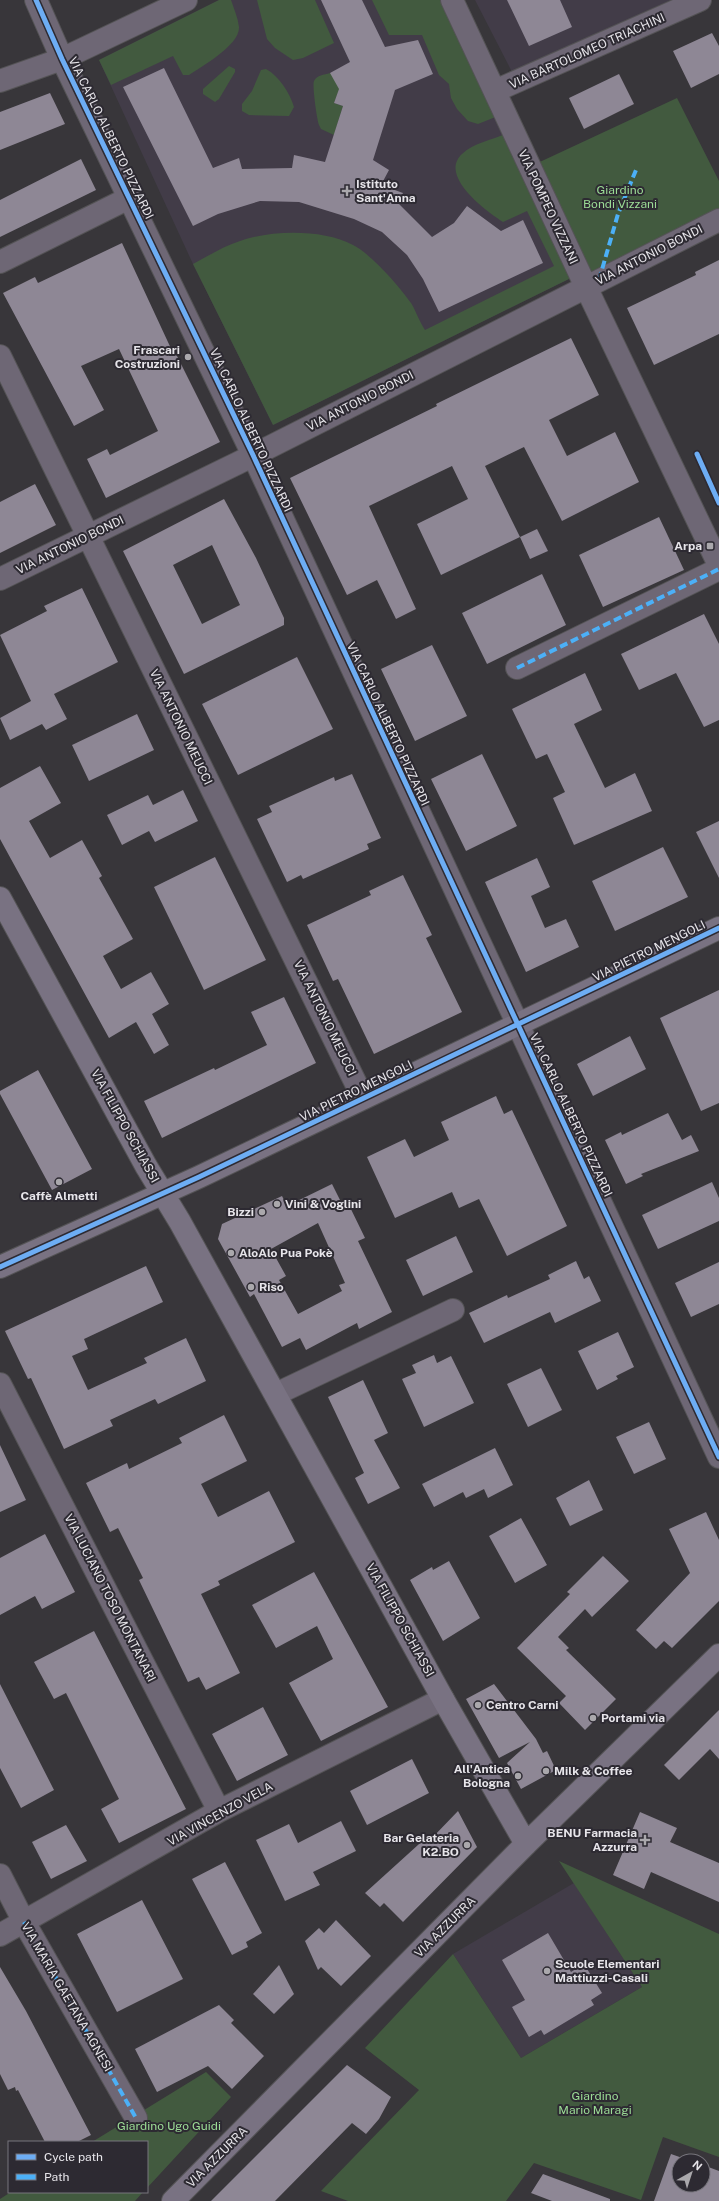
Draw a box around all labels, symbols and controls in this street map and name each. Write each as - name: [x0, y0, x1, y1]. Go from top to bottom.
- street label: VIA BARTOLOMEO TRIACHINI: [507, 10, 667, 92]
- street label: VIA CARLO ALBERTO PIZZARDI: [66, 55, 156, 221]
- street label: VIA POMPEO VIZZANI: [515, 148, 581, 266]
- place label: Istituto Sant'Anna: [356, 177, 416, 205]
- park label: Giardino Bondi Vizzani: [583, 183, 657, 211]
- marker: Istituto Sant'Anna: [341, 185, 353, 197]
- street label: VIA ANTONIO BONDI: [593, 222, 705, 288]
- place label: Frascari Costruzioni: [115, 343, 180, 371]
- street label: VIA CARLO ALBERTO PIZZARDI: [207, 346, 295, 514]
- marker: Frascari Costruzioni: [183, 352, 193, 362]
- street label: VIA ANTONIO BONDI: [304, 368, 416, 434]
- street label: VIA ANTONIO BONDI: [14, 513, 126, 577]
- place label: Arpa: [674, 539, 702, 553]
- marker: Arpa: [705, 541, 715, 551]
- street label: VIA CARLO ALBERTO PIZZARDI: [344, 640, 432, 808]
- street label: VIA ANTONIO MEUCCI: [147, 667, 215, 787]
- street label: VIA PIETRO MENGOLI: [590, 918, 708, 984]
- street label: VIA ANTONIO MEUCCI: [291, 958, 359, 1078]
- street label: VIA CARLO ALBERTO PIZZARDI: [527, 1031, 615, 1199]
- street label: VIA PIETRO MENGOLI: [297, 1058, 415, 1124]
- street label: VIA FILIPPO SCHIASSI: [88, 1067, 162, 1185]
- marker: Caffè Almetti: [54, 1177, 64, 1187]
- place label: Caffè Almetti: [21, 1189, 97, 1203]
- place label: Vini & Voglini: [285, 1197, 361, 1211]
- marker: Vini & Voglini: [272, 1199, 282, 1209]
- place label: Bizzi: [227, 1205, 254, 1219]
- marker: Bizzi: [257, 1207, 267, 1217]
- place label: AloAlo Pua Pokè: [239, 1246, 333, 1260]
- marker: AloAlo Pua Pokè: [226, 1248, 236, 1258]
- place label: Riso: [259, 1280, 284, 1294]
- marker: Riso: [246, 1282, 256, 1292]
- street label: VIA LUCIANO TOSO MONTANARI: [61, 1512, 159, 1684]
- street label: VIA FILIPPO SCHIASSI: [363, 1561, 437, 1679]
- place label: Centro Carni: [486, 1698, 558, 1712]
- marker: Centro Carni: [473, 1700, 483, 1710]
- place label: Portami via: [601, 1711, 665, 1725]
- marker: Portami via: [588, 1713, 598, 1723]
- place label: All'Antica Bologna: [454, 1762, 510, 1790]
- place label: Milk & Coffee: [554, 1764, 633, 1778]
- marker: Milk & Coffee: [541, 1766, 551, 1776]
- marker: All'Antica Bologna: [513, 1771, 523, 1781]
- street label: VIA VINCENZO VELA: [165, 1779, 276, 1849]
- place label: BENU Farmacia Azzurra: [547, 1826, 637, 1854]
- place label: Bar Gelateria K2.BO: [383, 1831, 459, 1859]
- marker: BENU Farmacia Azzurra: [640, 1835, 650, 1845]
- marker: Bar Gelateria K2.BO: [462, 1840, 472, 1850]
- street label: VIA AZZURRA: [412, 1893, 479, 1960]
- street label: VIA MARIA GAETANA AGNESI: [18, 1920, 116, 2074]
- place label: Scuole Elementari Mattiuzzi-Casali: [555, 1957, 660, 1985]
- marker: Scuole Elementari Mattiuzzi-Casali: [542, 1966, 552, 1976]
- park label: Giardino Mario Maragi: [558, 2089, 632, 2117]
- park label: Giardino Ugo Guidi: [117, 2119, 221, 2133]
- street label: VIA AZZURRA: [184, 2123, 251, 2190]
- legend: [8, 2141, 148, 2193]
- text: Cycle path: [44, 2150, 103, 2164]
- north arrow: [671, 2153, 711, 2193]
- text: N: [690, 2158, 704, 2173]
- text: Path: [44, 2170, 70, 2184]

